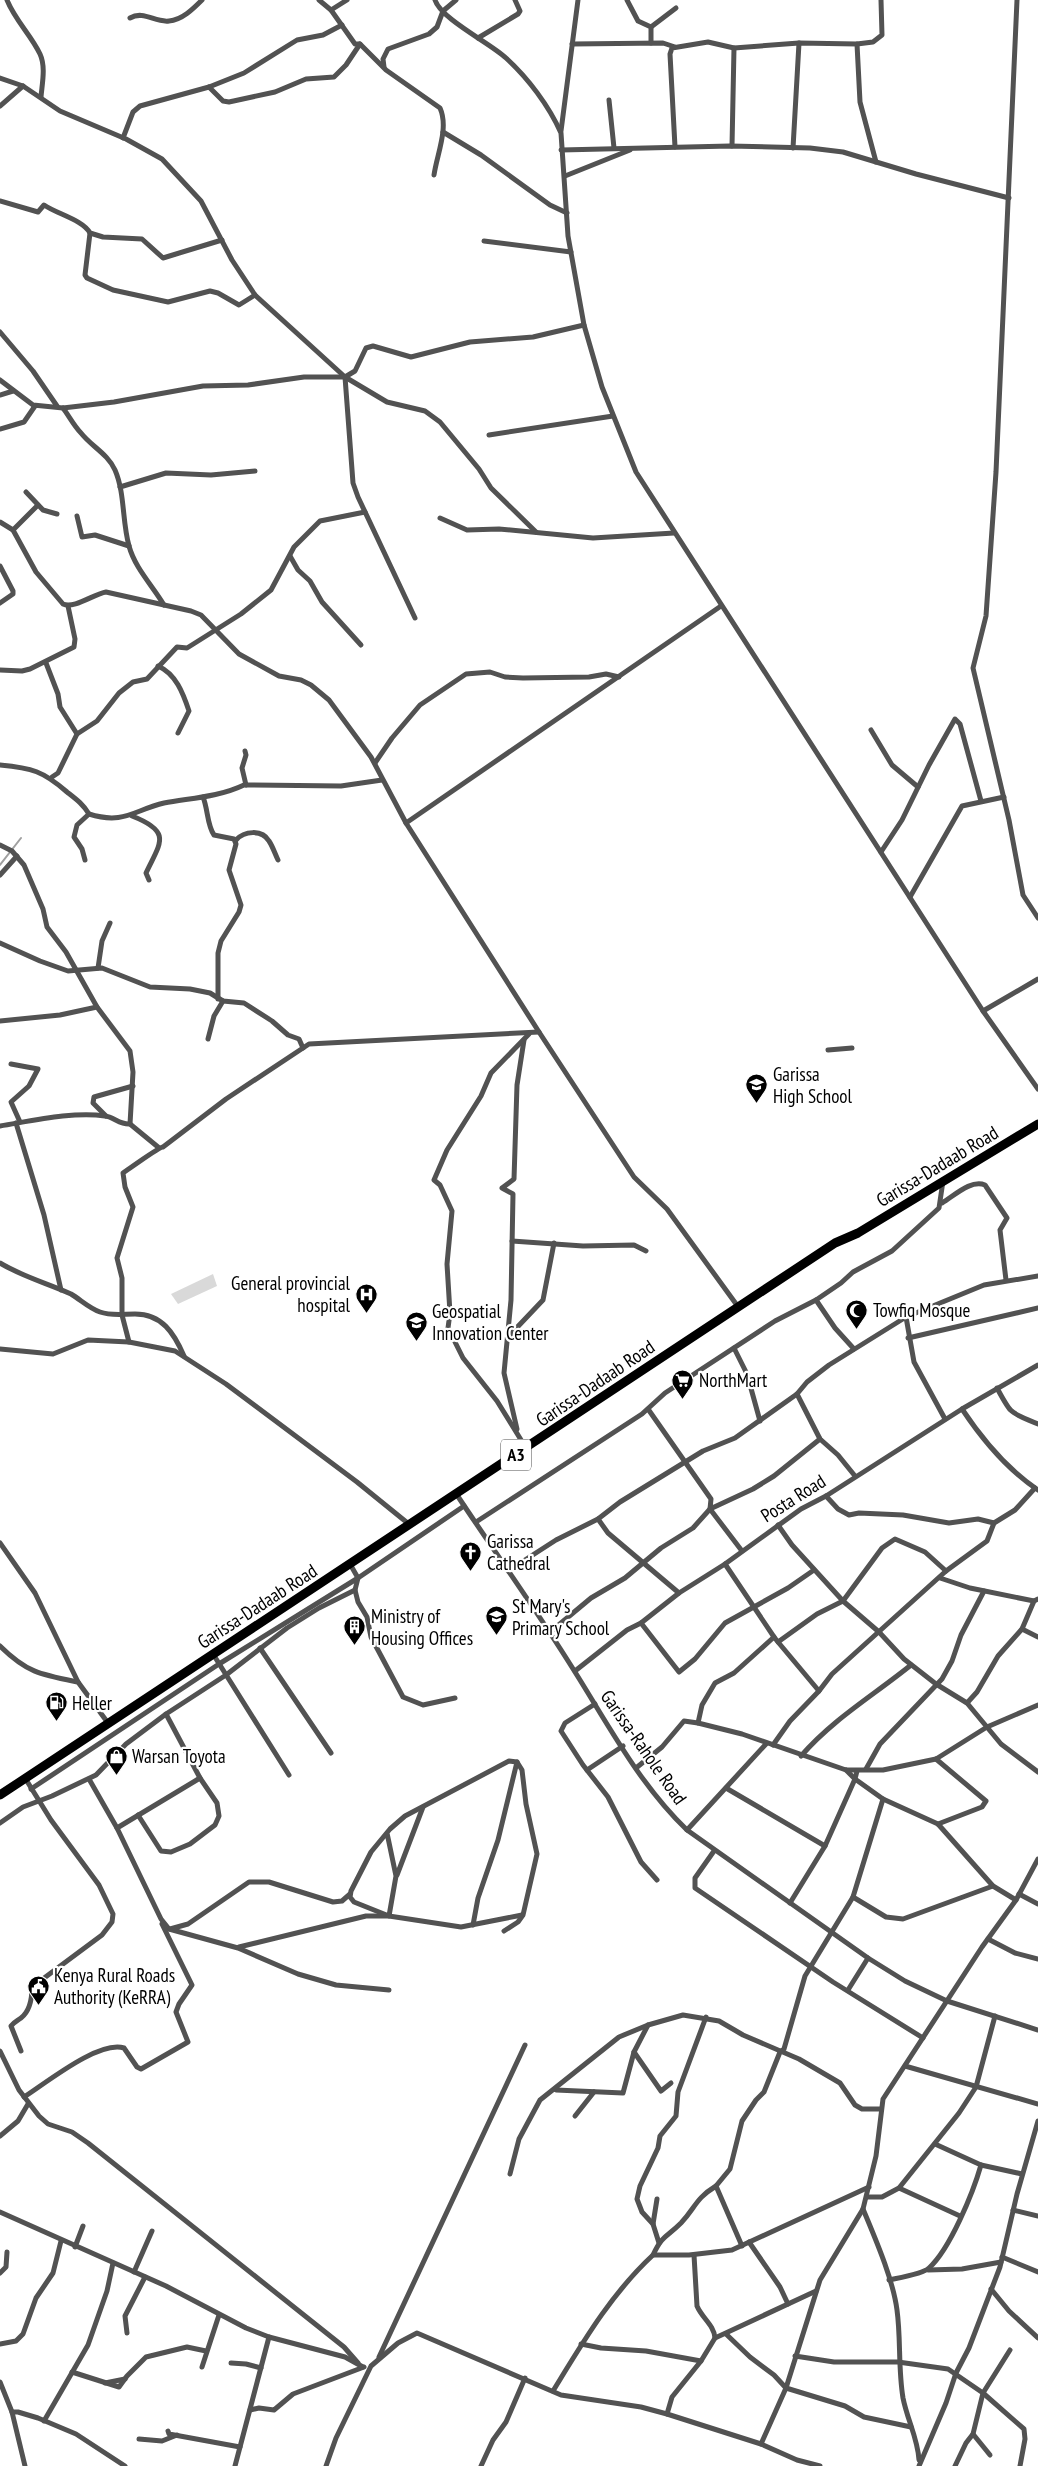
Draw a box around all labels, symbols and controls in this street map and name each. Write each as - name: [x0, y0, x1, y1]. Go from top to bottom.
- place label: Garissa High School: [773, 1062, 853, 1108]
- school or university icon: Garissa High School: [745, 1073, 769, 1104]
- street label: Garissa-Dadaab Road: [872, 1120, 1002, 1212]
- place label: General provincial hospital: [231, 1271, 351, 1317]
- hospital icon: General provincial hospital: [354, 1282, 378, 1313]
- mosque icon: Towfiq Mosque: [845, 1298, 869, 1329]
- place label: Towfiq Mosque: [873, 1298, 971, 1322]
- place label: Geospatial Innovation Center: [432, 1299, 549, 1345]
- school or university icon: Geospatial Innovation Center: [404, 1310, 428, 1341]
- street label: Garissa-Dadaab Road: [531, 1334, 659, 1432]
- supermarket icon: NorthMart: [671, 1368, 695, 1399]
- place label: NorthMart: [699, 1368, 768, 1392]
- road number: A3: [501, 1440, 531, 1470]
- street label: Posta Road: [756, 1469, 830, 1527]
- place label: Garissa Cathedral: [487, 1529, 551, 1575]
- church icon: Garissa Cathedral: [459, 1540, 483, 1571]
- street label: Garissa-Dadaab Road: [193, 1558, 321, 1654]
- place label: St Mary's Primary School: [512, 1594, 610, 1640]
- place label: Ministry of Housing Offices: [371, 1604, 473, 1650]
- school or university icon: St Mary's Primary School: [484, 1605, 508, 1636]
- building icon: Ministry of Housing Offices: [343, 1615, 367, 1646]
- street label: Garissa-Rahole Road: [596, 1685, 692, 1809]
- fuel station icon: Heller: [44, 1691, 68, 1722]
- place label: Heller: [72, 1691, 113, 1715]
- shop icon: Warsan Toyota: [104, 1744, 128, 1775]
- place label: Warsan Toyota: [132, 1744, 226, 1768]
- place label: Kenya Rural Roads Authority (KeRRA): [54, 1963, 175, 2009]
- public building icon: Kenya Rural Roads Authority (KeRRA): [26, 1974, 50, 2005]

